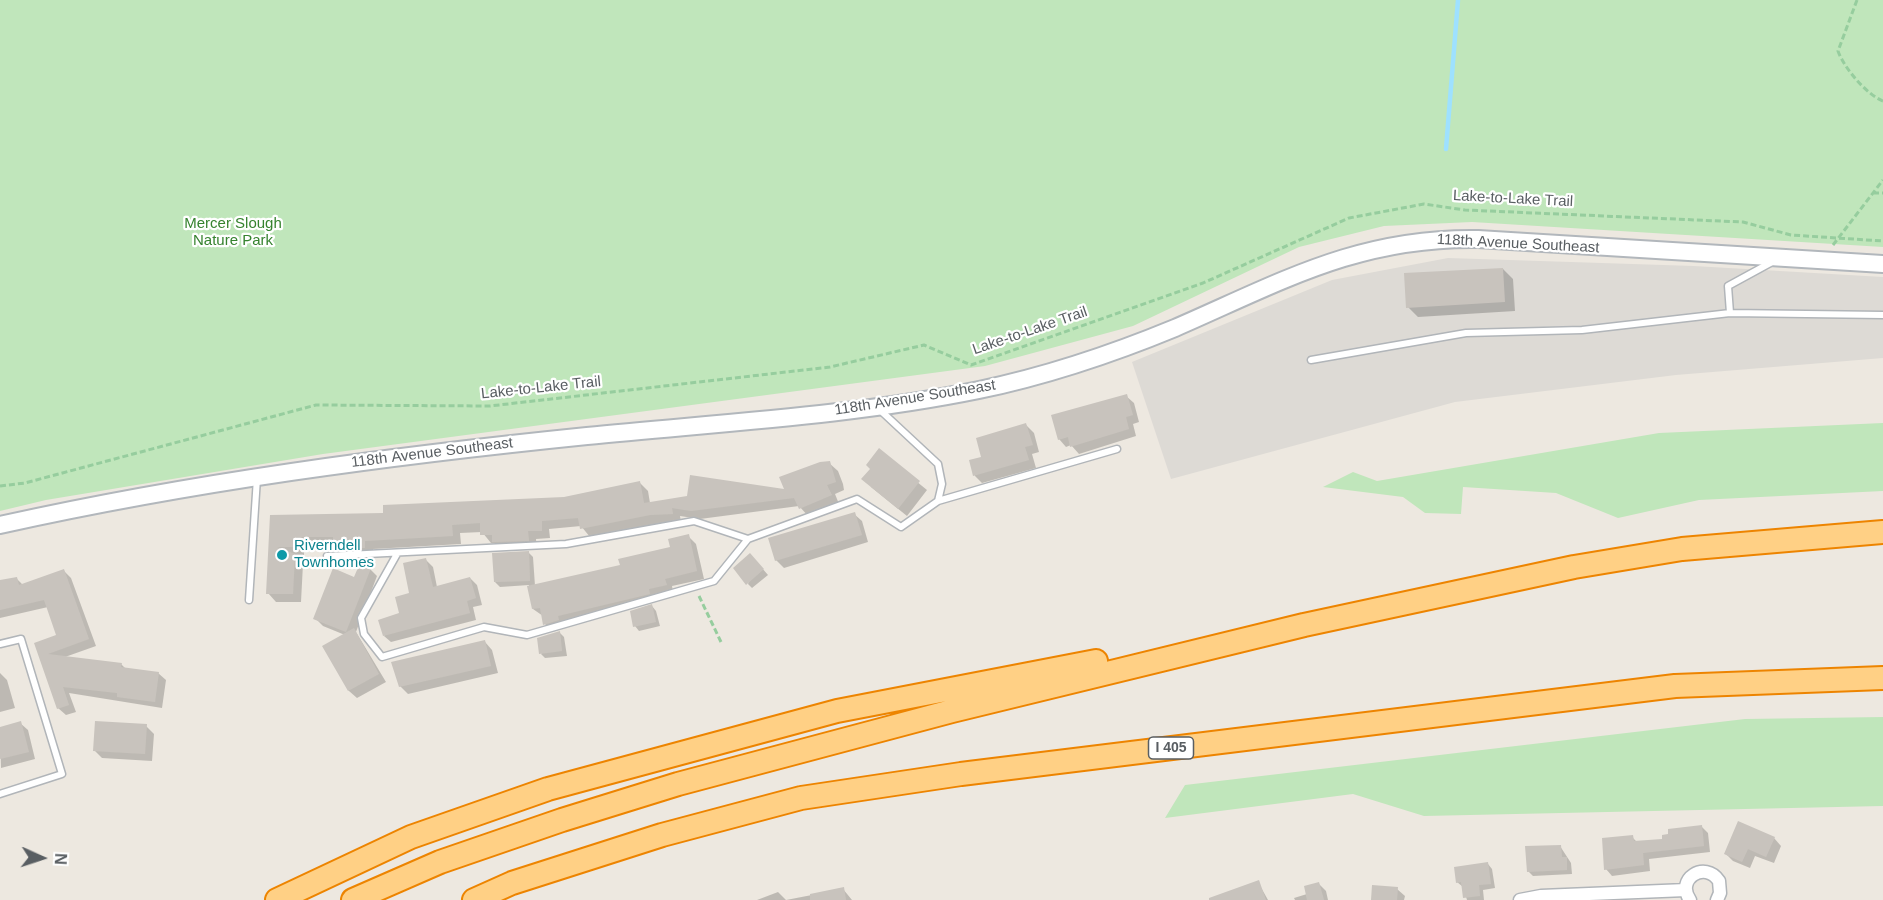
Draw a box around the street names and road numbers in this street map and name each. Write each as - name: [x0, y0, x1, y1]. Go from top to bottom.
- street label: Lake-to-Lake Trail: [1452, 187, 1574, 211]
- street label: 118th Avenue Southeast: [1436, 231, 1600, 257]
- street label: Lake-to-Lake Trail: [970, 303, 1090, 359]
- street label: Lake-to-Lake Trail: [480, 373, 602, 403]
- street label: 118th Avenue Southeast: [833, 376, 997, 420]
- street label: 118th Avenue Southeast: [350, 434, 514, 472]
- road number: I 405: [1148, 737, 1194, 759]

